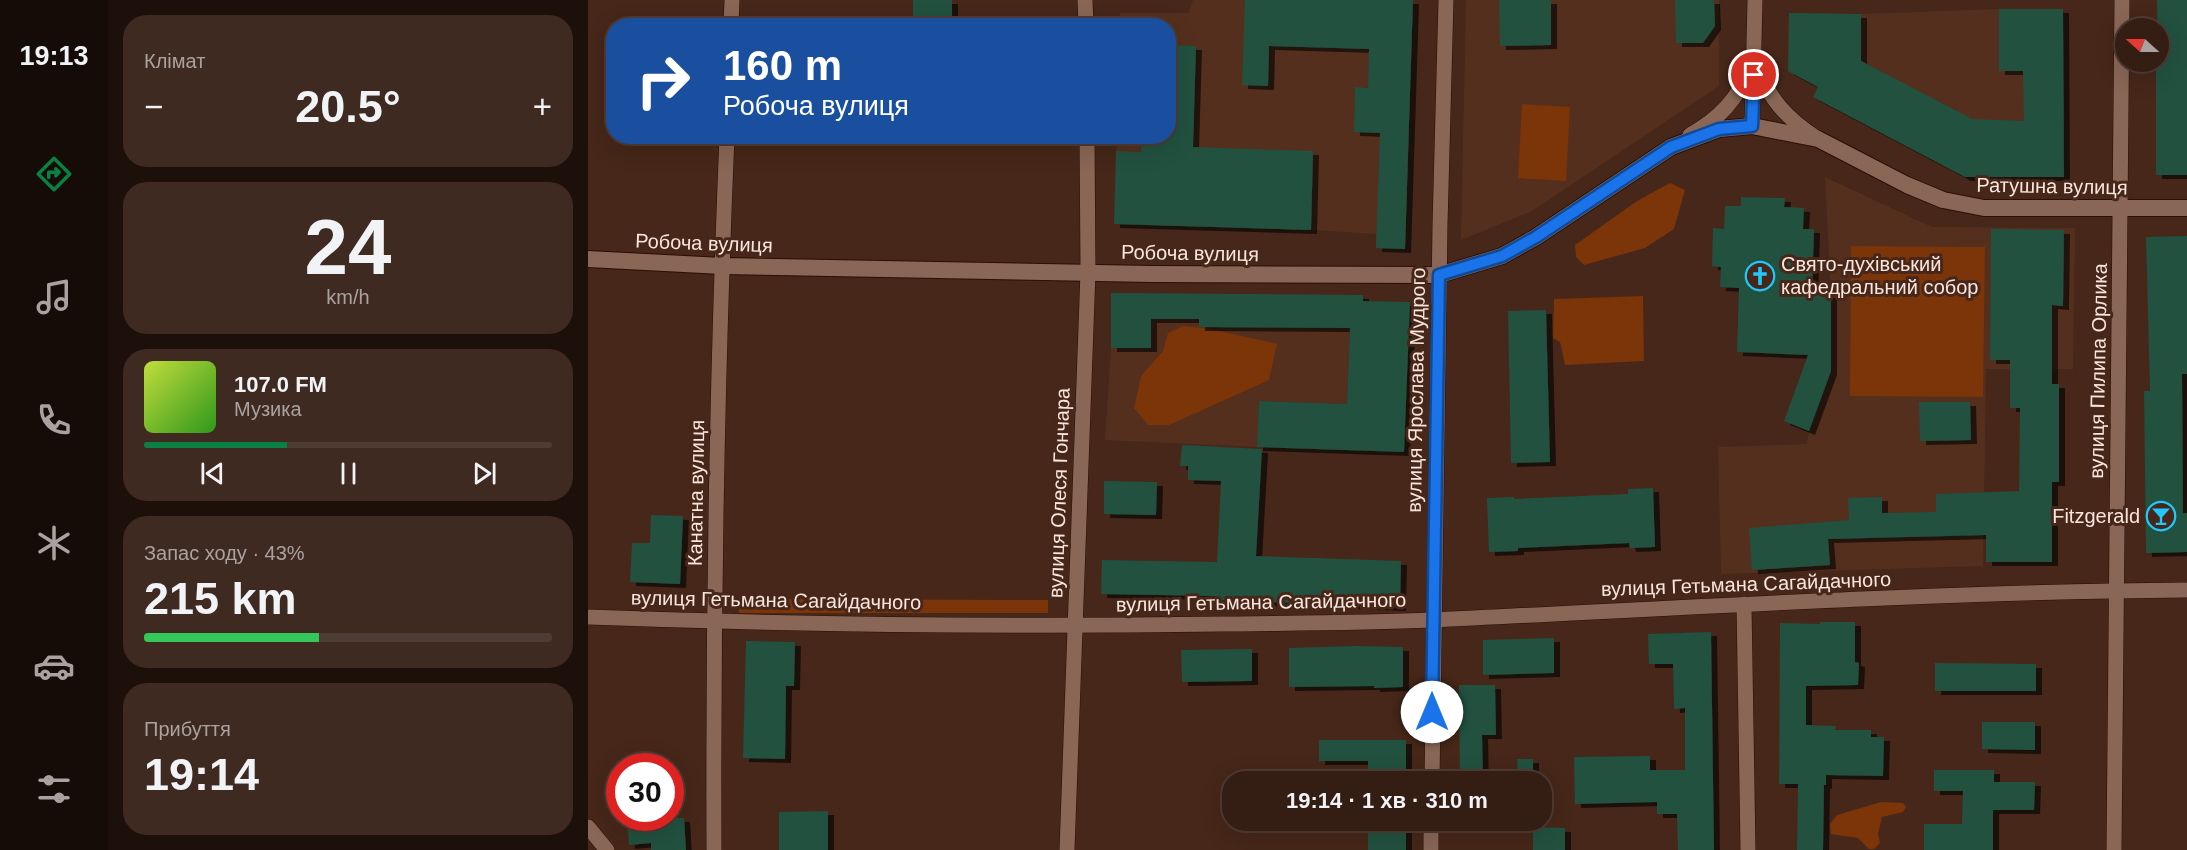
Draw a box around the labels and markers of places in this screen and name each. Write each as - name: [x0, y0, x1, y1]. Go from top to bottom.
- pin: [1728, 49, 1779, 100]
- place label: Свято-духівський кафедральний собор: [1781, 253, 1978, 298]
- church icon: Свято-духівський кафедральний собор: [1744, 260, 1776, 292]
- bar icon: Fitzgerald: [2145, 500, 2177, 532]
- place label: Fitzgerald: [2052, 505, 2140, 527]

